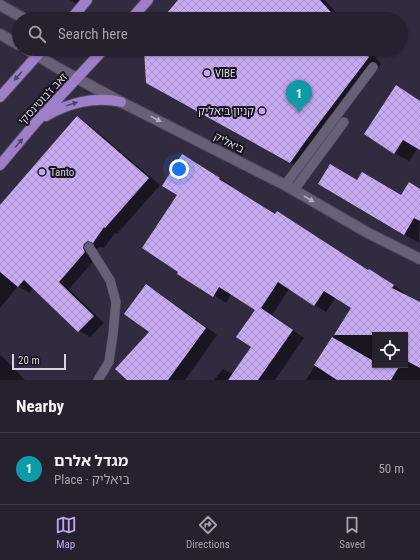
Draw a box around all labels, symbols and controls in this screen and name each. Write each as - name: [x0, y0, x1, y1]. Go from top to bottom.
- search box: [12, 12, 408, 56]
- icon: search: [26, 23, 48, 45]
- text: Search here: [58, 25, 128, 43]
- place label: VIBE: [215, 67, 236, 80]
- marker: VIBE: [202, 68, 212, 78]
- street label: זאב ז'בוטינסקי: [16, 70, 71, 128]
- one-way arrow: [14, 71, 23, 82]
- pin: 1: [286, 80, 312, 113]
- one-way arrow: [66, 101, 78, 107]
- place label: קניון ביאליק: [198, 105, 254, 118]
- marker: קניון ביאליק: [257, 106, 267, 116]
- one-way arrow: [150, 116, 162, 123]
- street label: ביאליק: [212, 130, 246, 156]
- one-way arrow: [14, 138, 23, 149]
- your location: [169, 159, 189, 179]
- place label: Tanto: [50, 166, 75, 179]
- marker: Tanto: [37, 167, 47, 177]
- one-way arrow: [303, 195, 315, 202]
- map controls: [372, 332, 408, 368]
- button: locate: [372, 332, 408, 368]
- scale bar: [12, 352, 66, 371]
- text: 20 m: [18, 354, 40, 367]
- text: Nearby: [16, 396, 64, 416]
- text: מגדל אלרם: [54, 452, 128, 470]
- text: 1: [26, 461, 32, 476]
- text: 50 m: [378, 461, 404, 476]
- text: Place · ביאליק: [54, 472, 130, 487]
- tab: Map: [55, 514, 77, 551]
- tab: Directions: [186, 514, 230, 551]
- tab: Saved: [339, 514, 365, 551]

